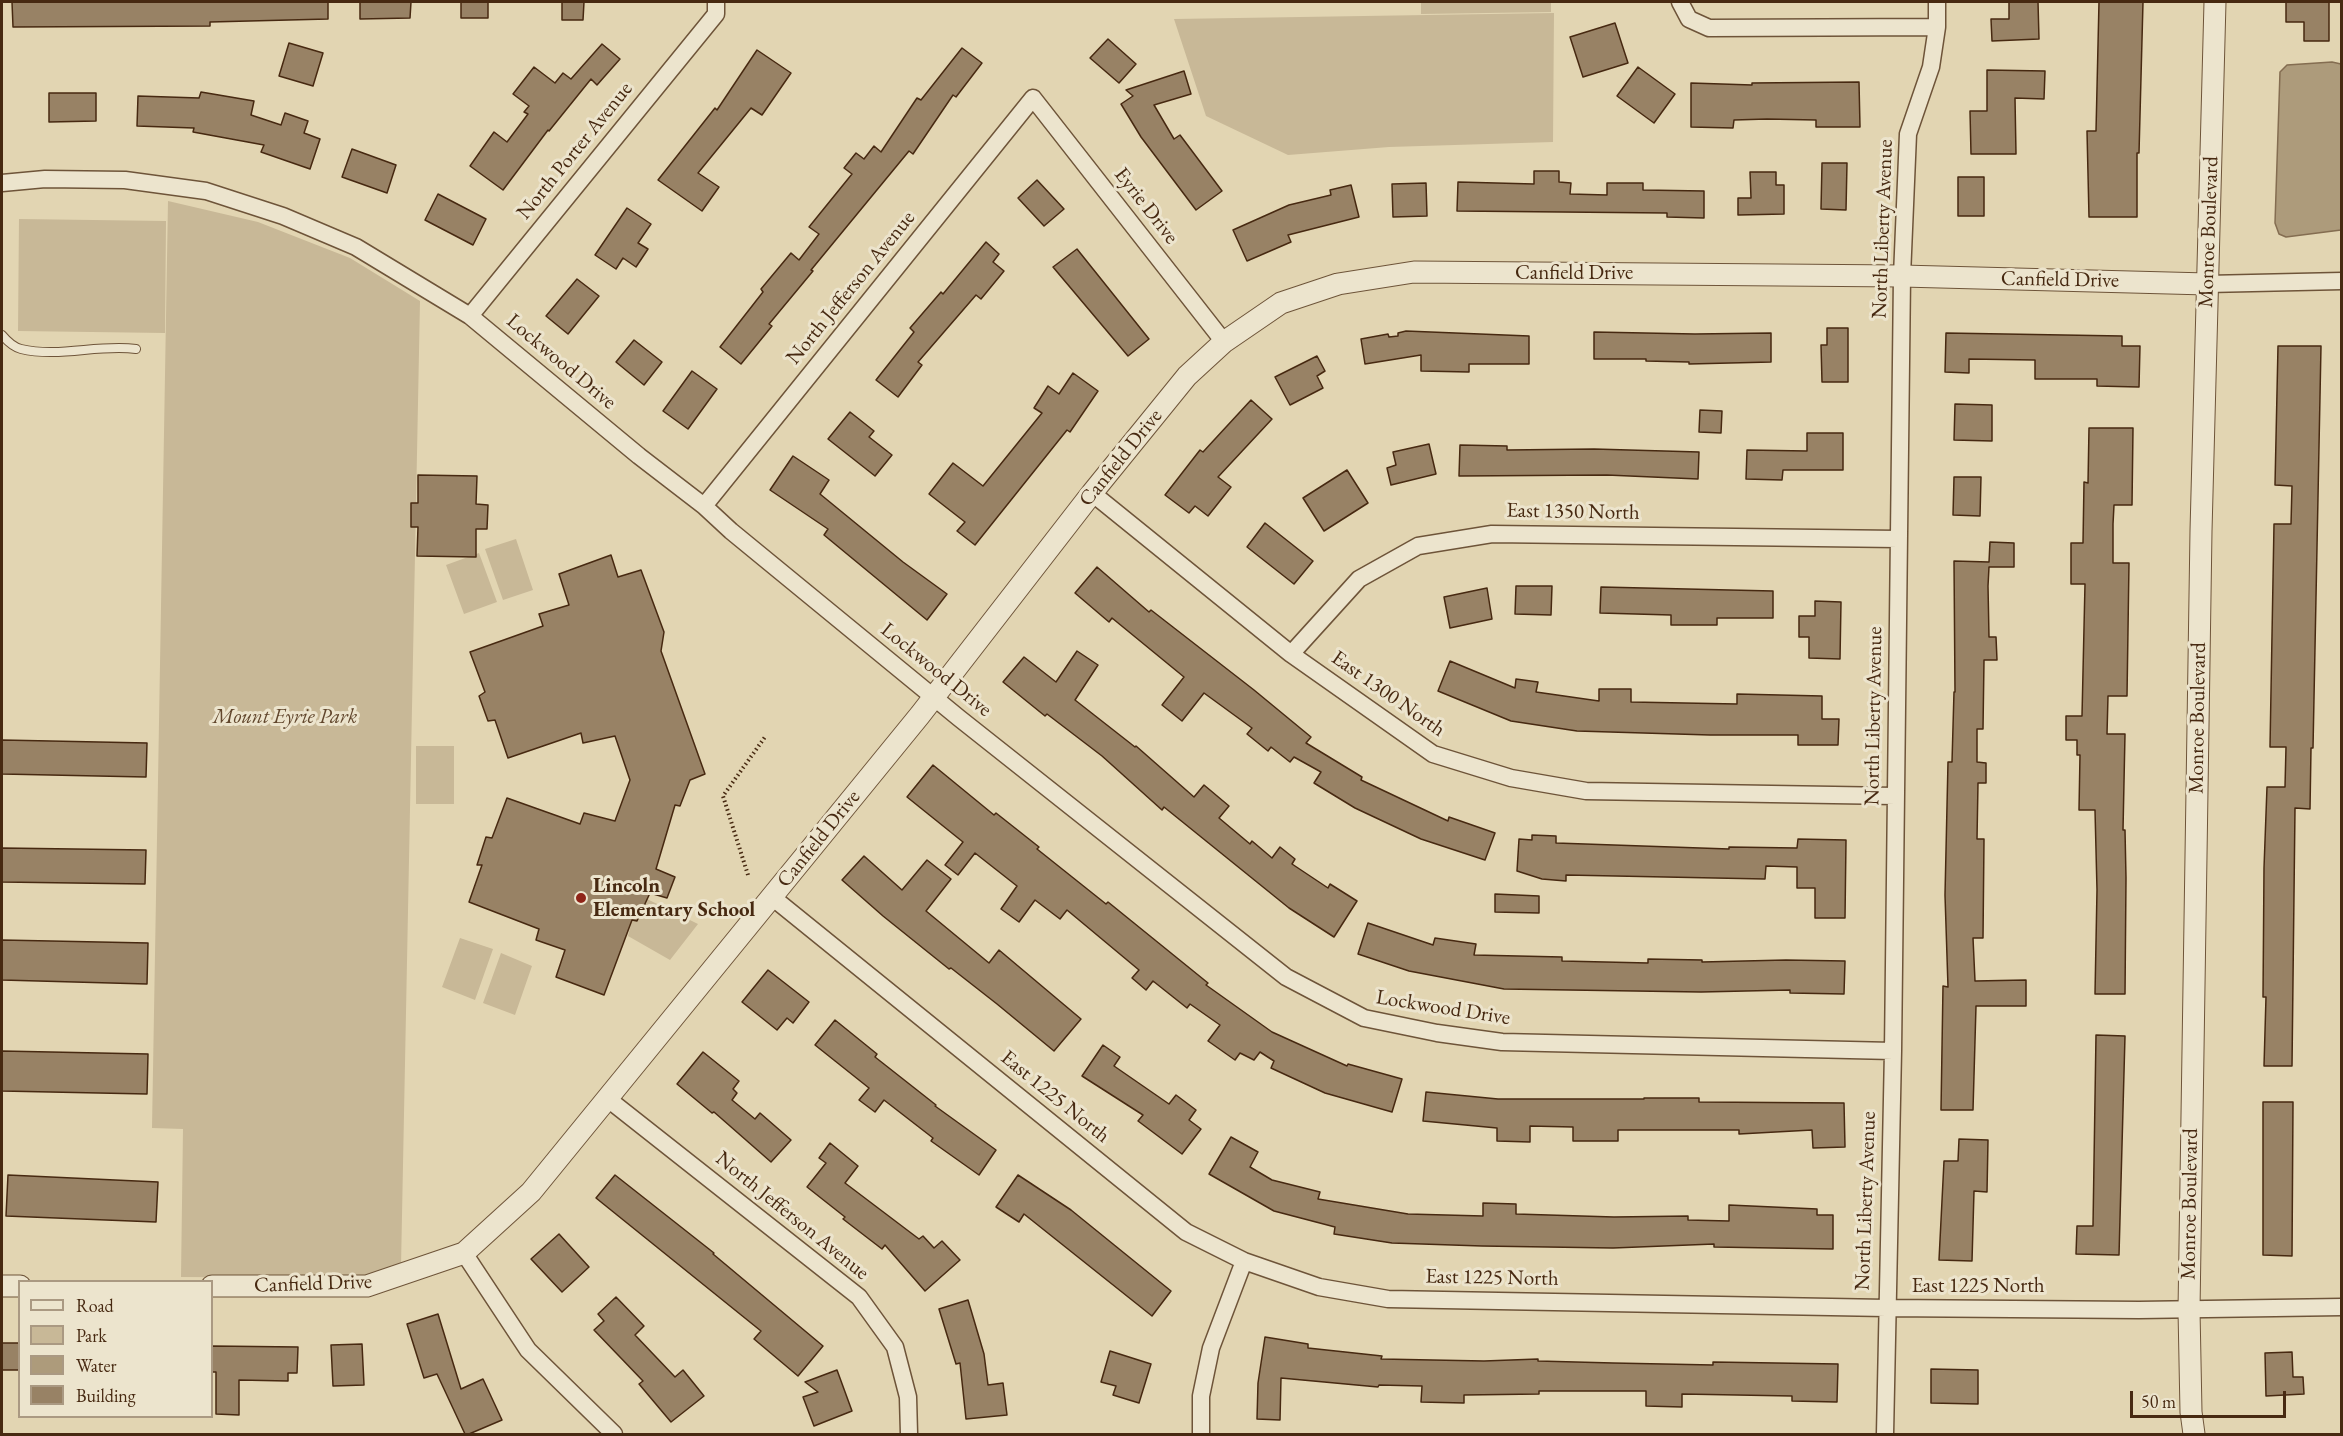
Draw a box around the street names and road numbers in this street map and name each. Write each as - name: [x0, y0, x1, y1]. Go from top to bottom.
- street label: North Porter Avenue: [512, 77, 638, 225]
- street label: North Liberty Avenue: [1867, 139, 1899, 319]
- street label: Monroe Boulevard: [2194, 156, 2224, 308]
- street label: Eyrie Drive: [1108, 163, 1184, 249]
- street label: North Jefferson Avenue: [781, 206, 921, 370]
- street label: Canfield Drive: [1515, 260, 1633, 286]
- street label: Canfield Drive: [2001, 266, 2119, 294]
- street label: Lockwood Drive: [501, 309, 621, 415]
- street label: Canfield Drive: [1074, 404, 1168, 512]
- street label: East 1350 North: [1506, 498, 1640, 526]
- street label: Lockwood Drive: [875, 618, 997, 722]
- street label: North Liberty Avenue: [1860, 626, 1888, 806]
- street label: Monroe Boulevard: [2184, 642, 2212, 794]
- street label: East 1300 North: [1326, 645, 1450, 743]
- street label: Canfield Drive: [772, 785, 866, 893]
- street label: Lockwood Drive: [1374, 985, 1512, 1031]
- street label: East 1225 North: [995, 1045, 1115, 1149]
- street label: North Liberty Avenue: [1850, 1111, 1882, 1291]
- street label: Monroe Boulevard: [2176, 1128, 2204, 1280]
- street label: North Jefferson Avenue: [710, 1146, 874, 1286]
- street label: East 1225 North: [1425, 1264, 1559, 1292]
- street label: Canfield Drive: [254, 1269, 372, 1299]
- street label: East 1225 North: [1911, 1273, 2045, 1299]

